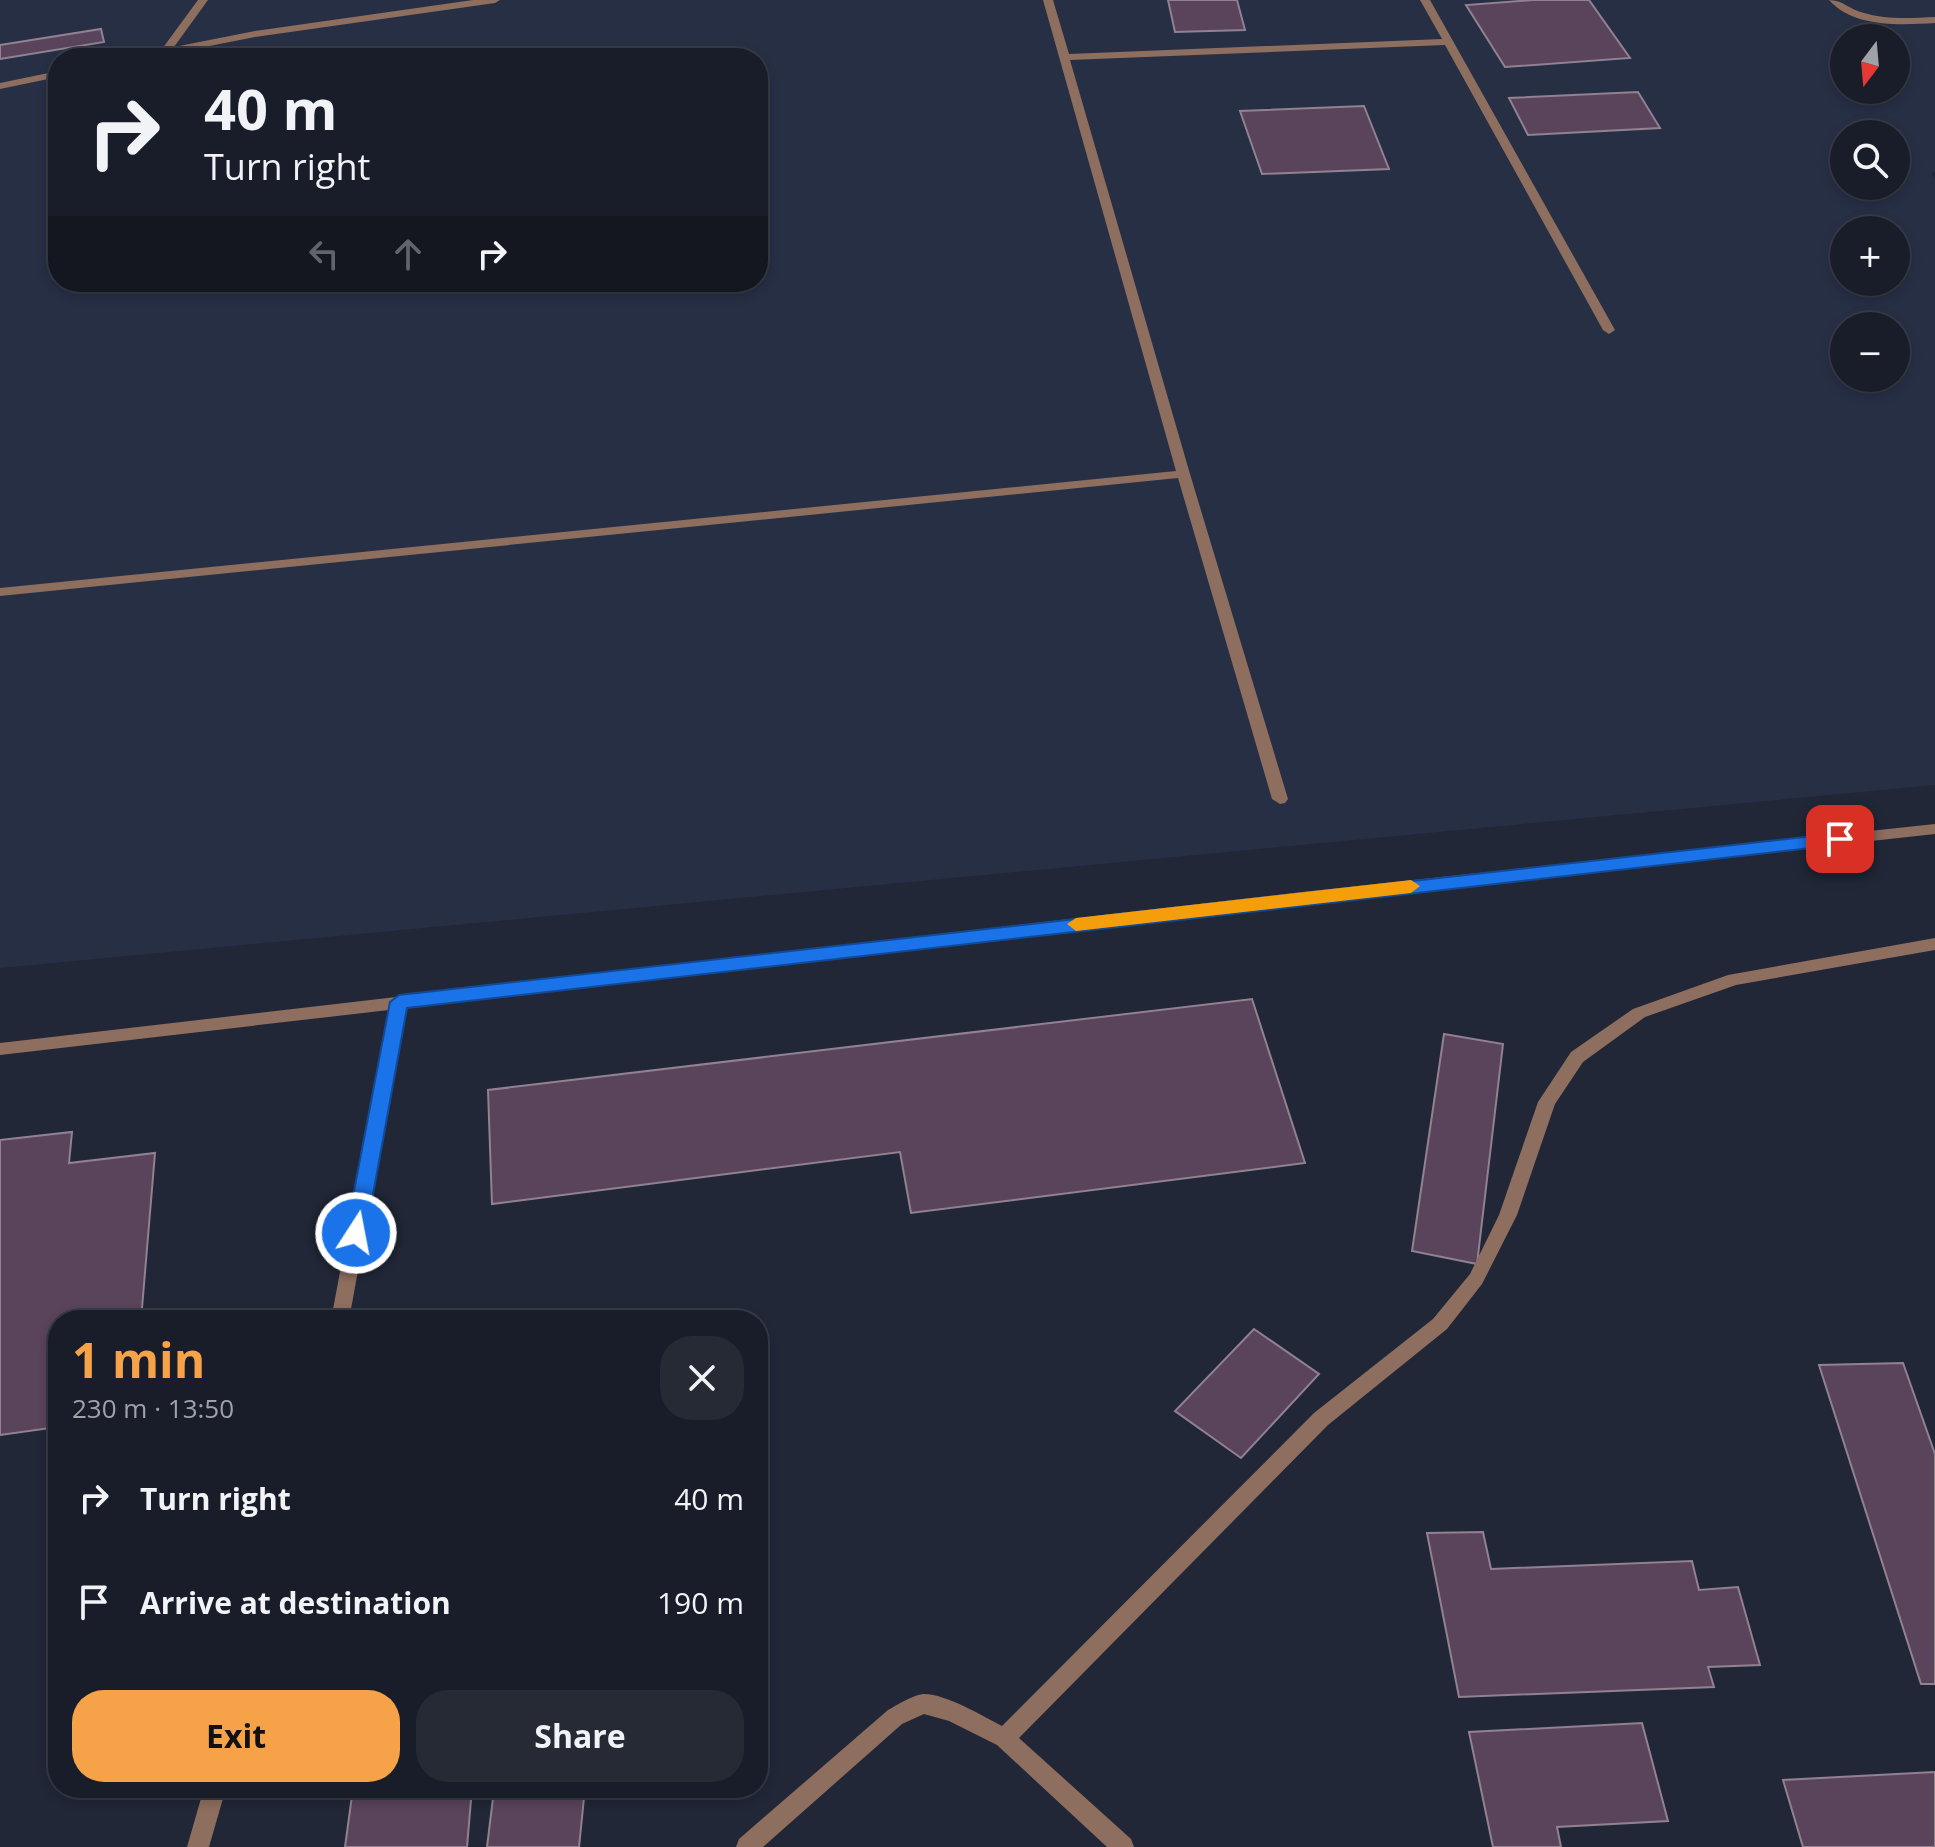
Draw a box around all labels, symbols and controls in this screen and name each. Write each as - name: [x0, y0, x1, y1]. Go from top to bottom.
- north arrow: [1830, 24, 1910, 104]
- map controls: [1830, 24, 1910, 392]
- text: 40 m: [204, 70, 338, 146]
- icon: right: [72, 80, 176, 184]
- button: search: [1830, 120, 1910, 200]
- text: Turn right: [204, 142, 370, 191]
- button: +: [1830, 216, 1910, 296]
- icon: left: [302, 232, 346, 276]
- icon: ahead: [386, 232, 430, 276]
- icon: right: [470, 232, 514, 276]
- button: −: [1830, 312, 1910, 392]
- pin: [1806, 805, 1874, 873]
- icon: arrive: [1818, 817, 1862, 861]
- position arrow: [314, 1191, 398, 1275]
- text: 1 min: [72, 1327, 205, 1392]
- button: close: [660, 1336, 744, 1420]
- text: 230 m · 13:50: [72, 1390, 234, 1426]
- icon: right: [72, 1476, 116, 1520]
- text: Turn right: [140, 1478, 291, 1519]
- text: 40 m: [674, 1478, 744, 1519]
- icon: arrive: [72, 1580, 116, 1624]
- text: Arrive at destination: [140, 1582, 451, 1623]
- text: 190 m: [657, 1582, 744, 1623]
- button: Exit: [72, 1690, 400, 1782]
- button: Share: [416, 1690, 744, 1782]

